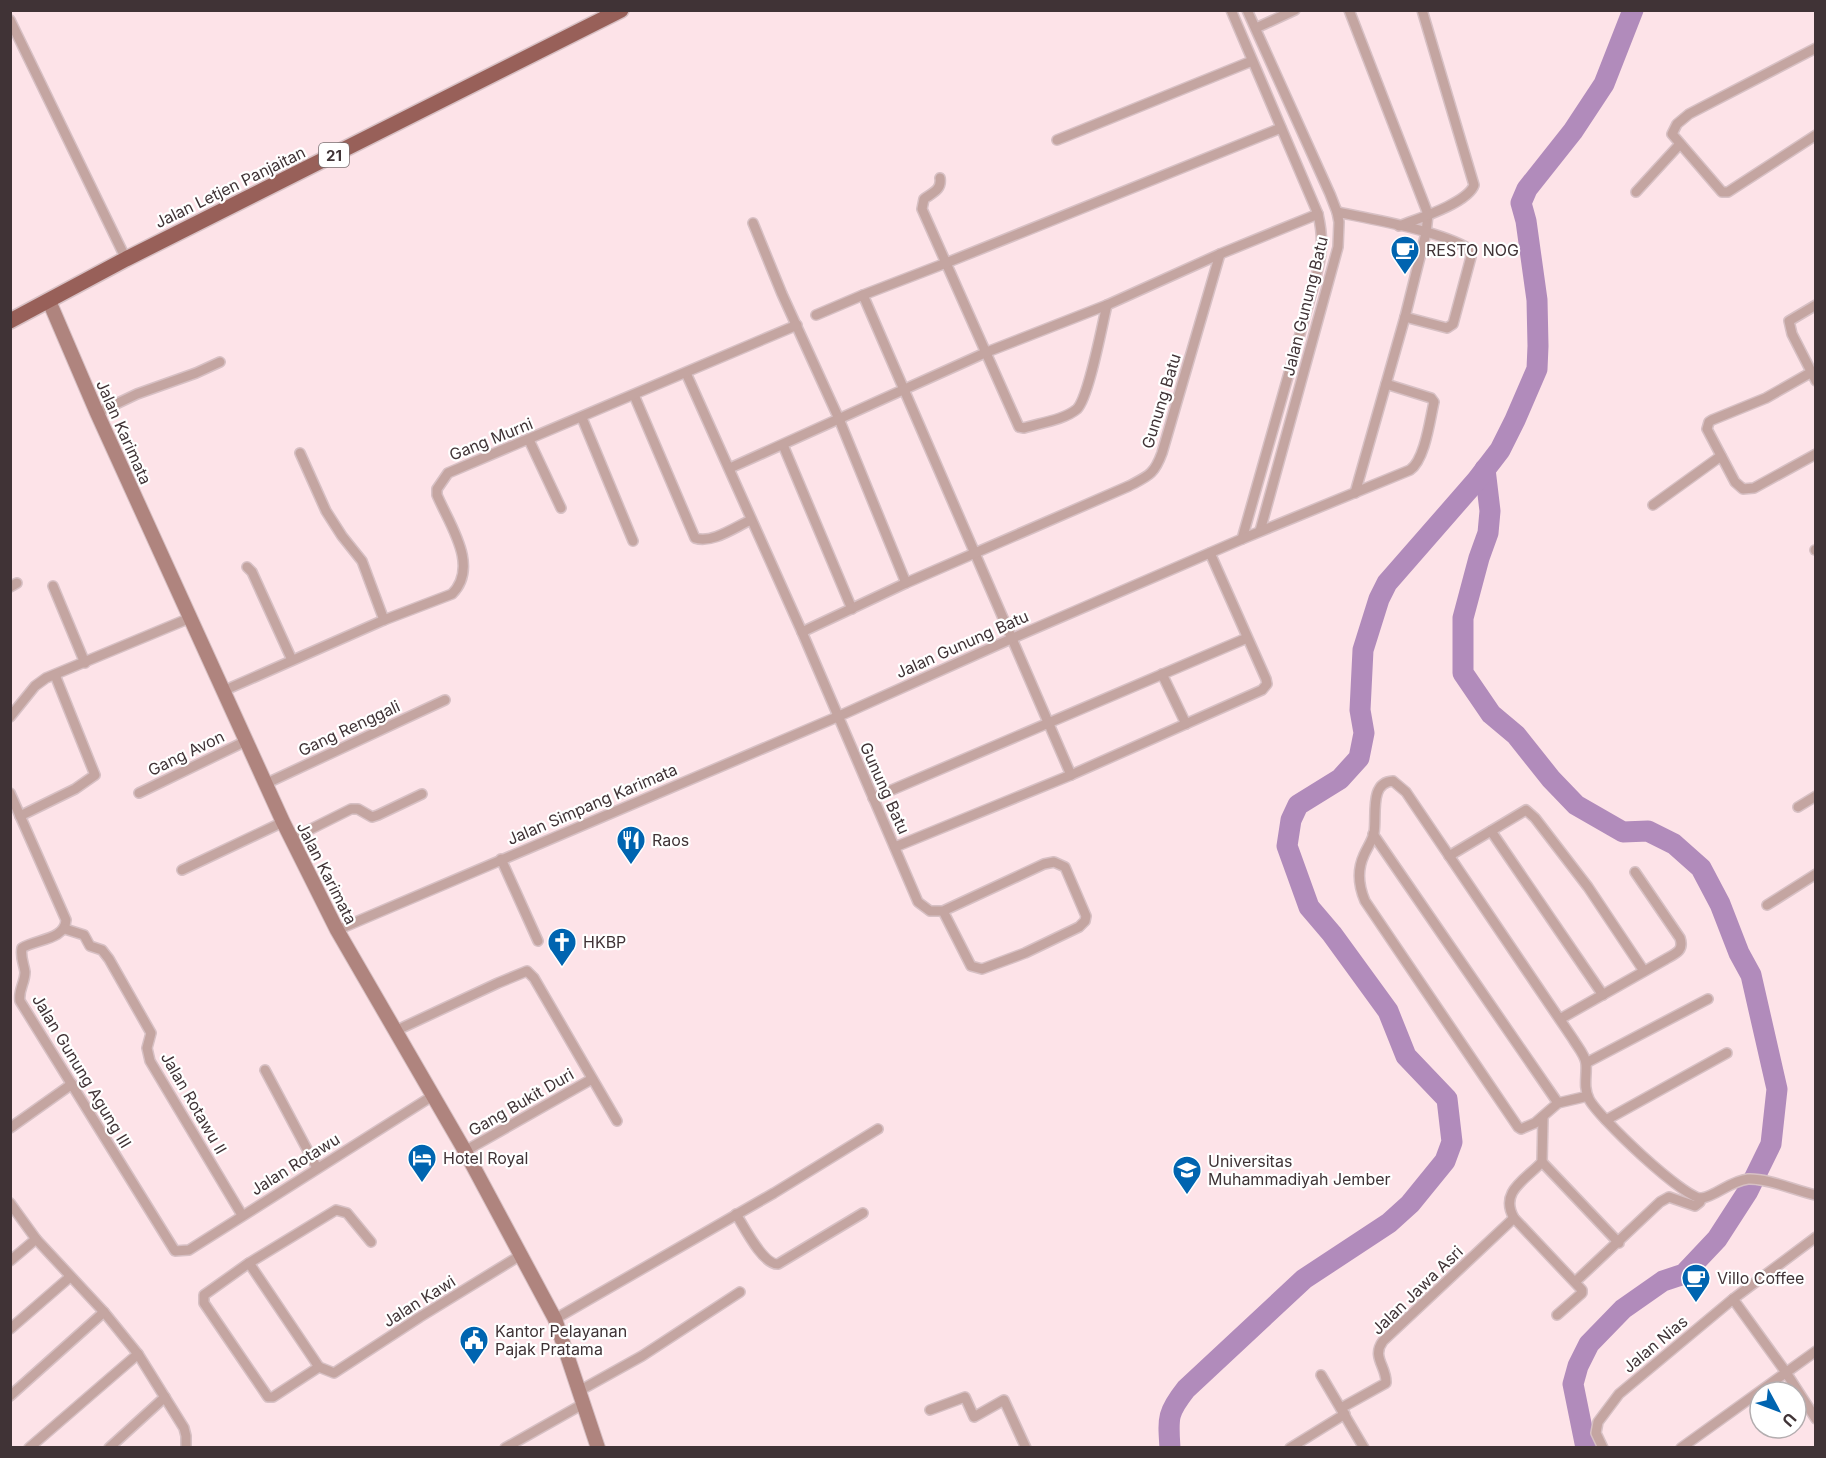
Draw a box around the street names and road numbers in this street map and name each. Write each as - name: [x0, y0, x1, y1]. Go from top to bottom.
- street label: Jalan Letjen Panjaitan: [151, 142, 309, 232]
- road number: 21: [319, 143, 349, 167]
- street label: Jalan Gunung Batu: [1278, 234, 1332, 378]
- street label: Gunung Batu: [1137, 351, 1185, 451]
- street label: Jalan Karimata: [92, 377, 156, 487]
- street label: Gang Murni: [446, 413, 536, 465]
- street label: Jalan Gunung Batu: [893, 606, 1031, 682]
- street label: Gang Renggali: [295, 696, 403, 760]
- street label: Gang Avon: [145, 726, 227, 780]
- street label: Gunung Batu: [856, 739, 914, 837]
- street label: Jalan Simpang Karimata: [504, 759, 680, 849]
- street label: Jalan Karimata: [293, 819, 361, 927]
- street label: Jalan Gunung Agung III: [28, 990, 136, 1152]
- street label: Jalan Rotawu II: [157, 1048, 231, 1158]
- street label: Gang Bukit Duri: [465, 1064, 577, 1140]
- street label: Jalan Rotawu: [247, 1129, 343, 1199]
- street label: Jalan Jawa Asri: [1367, 1241, 1467, 1339]
- street label: Jalan Kawi: [379, 1271, 459, 1331]
- street label: Jalan Nias: [1619, 1311, 1691, 1377]

